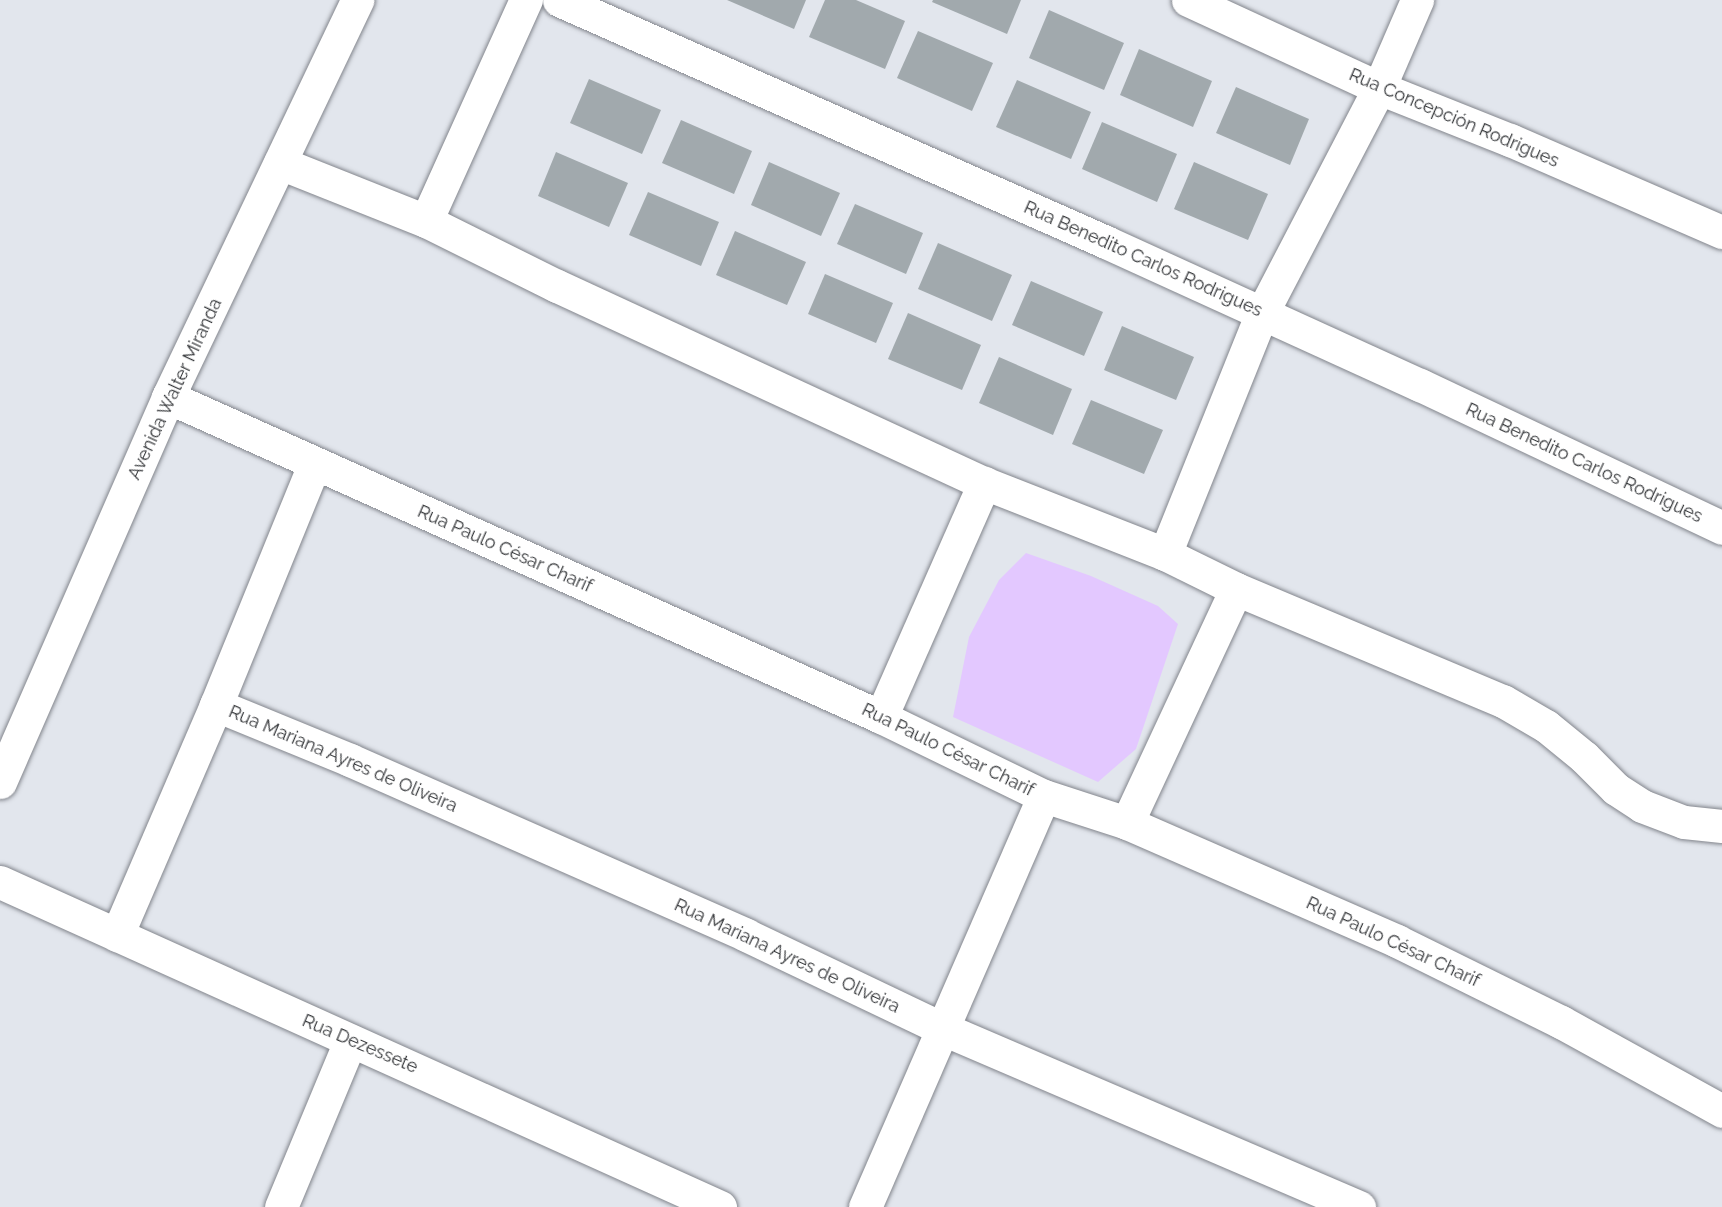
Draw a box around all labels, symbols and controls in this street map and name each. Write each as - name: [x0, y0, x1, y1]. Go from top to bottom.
- street label: Rua Concepción Rodrigues: [1346, 64, 1562, 172]
- street label: Rua Benedito Carlos Rodrigues: [1020, 197, 1266, 321]
- street label: Avenida Walter Miranda: [123, 294, 227, 484]
- street label: Rua Benedito Carlos Rodrigues: [1462, 399, 1706, 527]
- street label: Rua Paulo César Charif: [414, 501, 596, 597]
- street label: Rua Paulo César Charif: [858, 699, 1038, 801]
- street label: Rua Mariana Ayres de Oliveira: [225, 701, 461, 817]
- street label: Rua Paulo César Charif: [1302, 892, 1484, 992]
- street label: Rua Mariana Ayres de Oliveira: [671, 894, 903, 1018]
- street label: Rua Dezessete: [299, 1010, 421, 1078]

